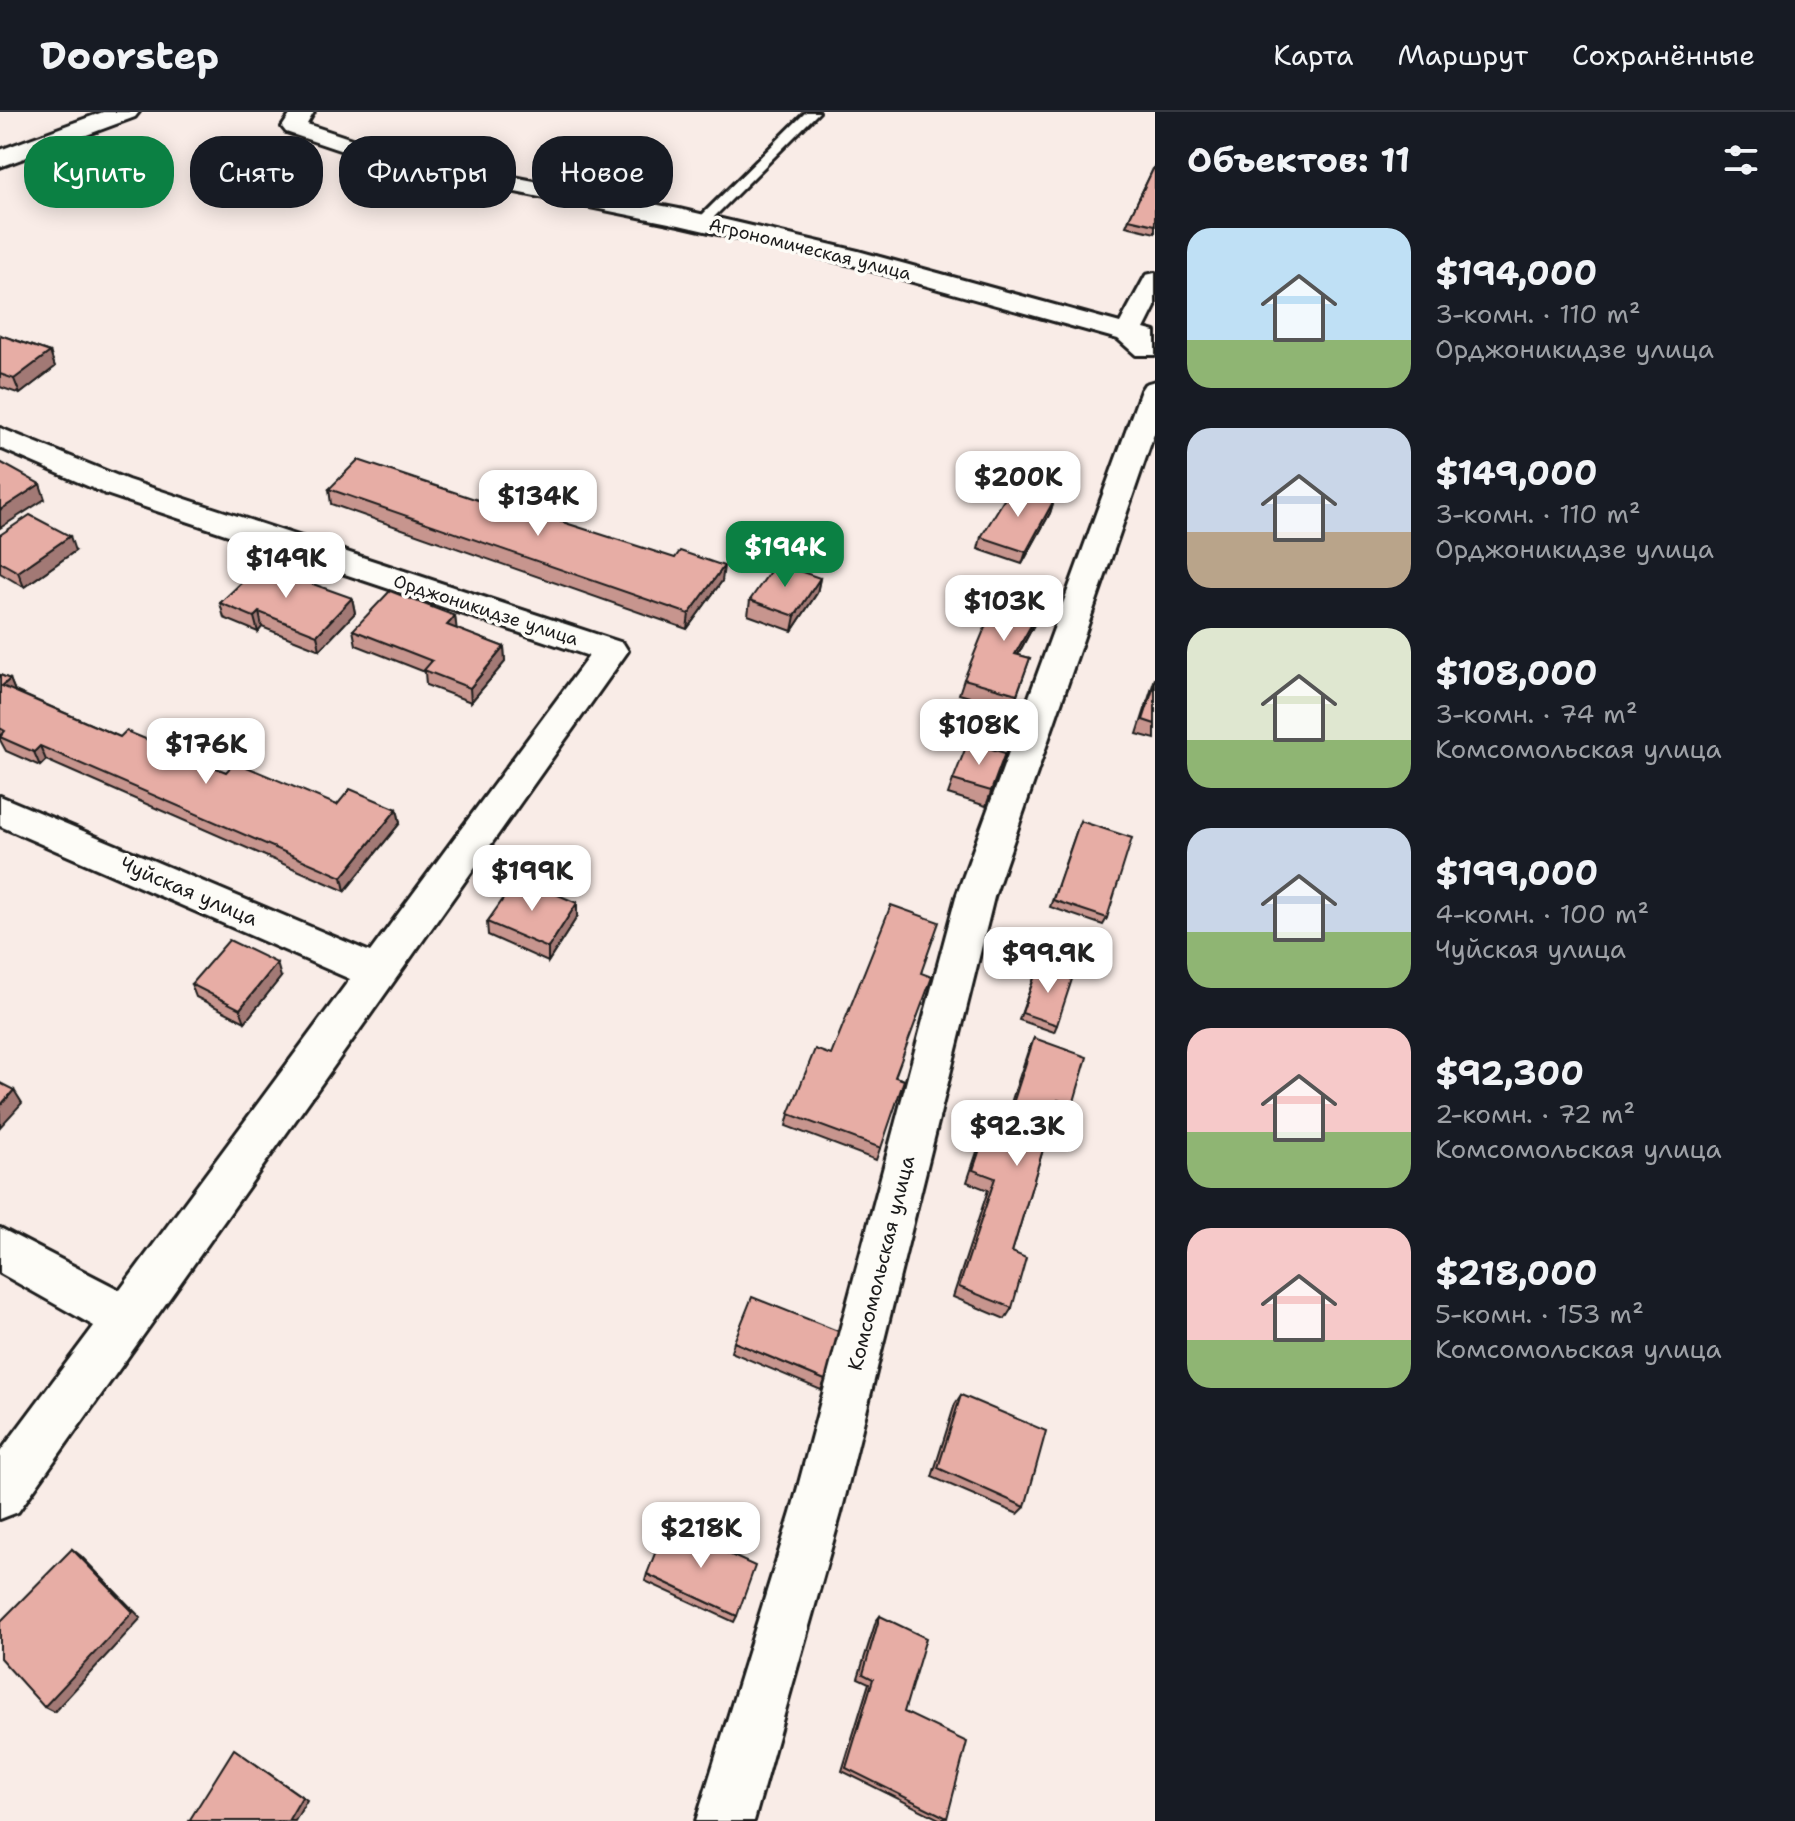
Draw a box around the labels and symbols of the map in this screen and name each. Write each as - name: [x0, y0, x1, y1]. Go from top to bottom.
- street label: Агрономическая улица: [706, 212, 914, 286]
- pin: $200K: [962, 451, 1074, 519]
- pin: $134K: [482, 470, 594, 538]
- pin: $194K: [729, 521, 841, 589]
- pin: $149K: [230, 532, 342, 600]
- street label: Орджоникидзе улица: [390, 569, 582, 651]
- pin: $103K: [948, 575, 1060, 643]
- pin: $108K: [923, 699, 1035, 767]
- pin: $176K: [150, 718, 262, 786]
- pin: $199K: [476, 845, 588, 913]
- street label: Чуйская улица: [116, 850, 262, 932]
- pin: $99.9K: [983, 927, 1113, 995]
- pin: $92.3K: [952, 1100, 1082, 1168]
- street label: Комсомольская улица: [842, 1152, 920, 1373]
- pin: $218K: [645, 1502, 757, 1570]

